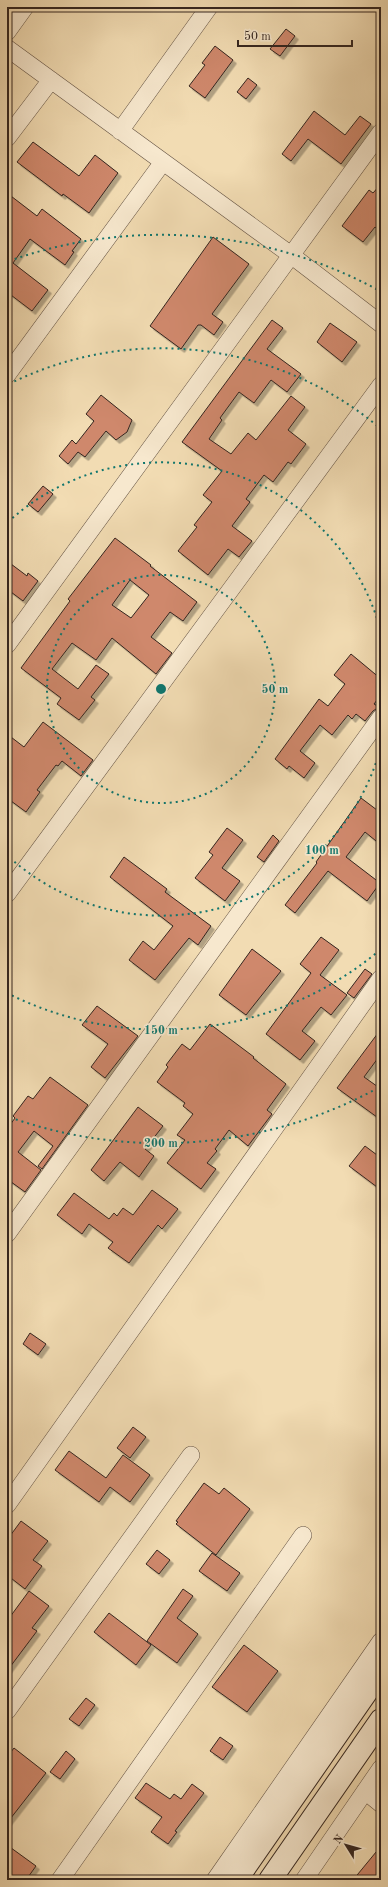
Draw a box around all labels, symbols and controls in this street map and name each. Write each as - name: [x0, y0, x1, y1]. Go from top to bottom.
- scale bar: [238, 22, 352, 48]
- text: 50 m: [244, 30, 271, 43]
- centre of rings: [154, 682, 168, 696]
- text: 50 m: [262, 683, 289, 696]
- text: 100 m: [305, 845, 339, 857]
- text: 150 m: [144, 1024, 178, 1037]
- text: 200 m: [144, 1138, 178, 1150]
- north arrow: [326, 1825, 366, 1865]
- text: N: [332, 1833, 346, 1847]

